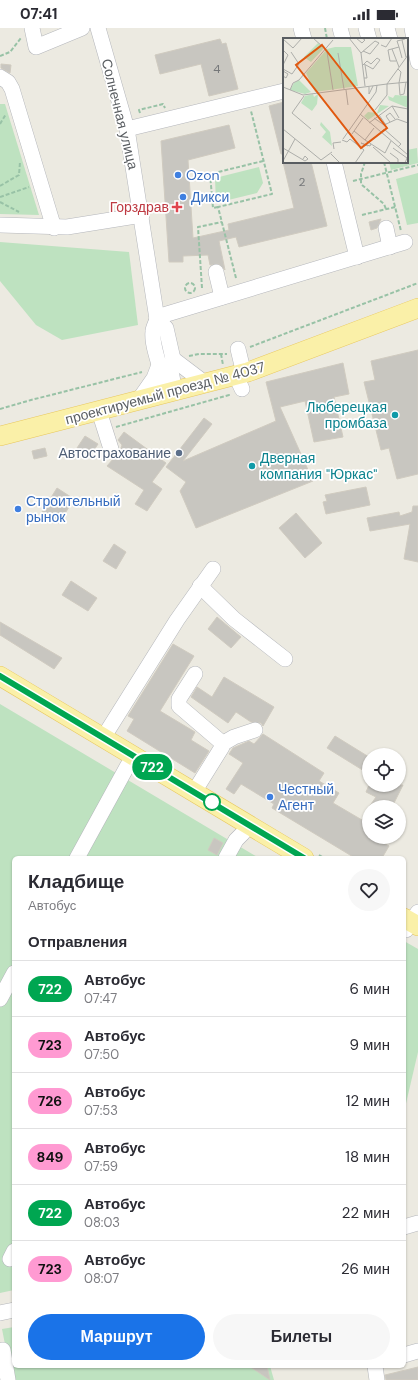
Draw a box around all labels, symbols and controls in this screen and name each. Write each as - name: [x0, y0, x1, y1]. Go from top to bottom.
- text: 07:41: [20, 4, 58, 24]
- inset map: [283, 38, 408, 163]
- street label: Солнечная улица: [98, 57, 143, 171]
- house number: 4: [213, 61, 221, 77]
- place label: Ozon: [186, 166, 220, 184]
- marker: Ozon: [173, 170, 183, 180]
- house number: 2: [299, 174, 306, 190]
- place label: Дикси: [191, 188, 229, 206]
- marker: Дикси: [178, 192, 188, 202]
- place label: Горздрав: [110, 198, 169, 216]
- marker: Горздрав: [172, 202, 182, 212]
- street label: проектируемый проезд № 4037: [63, 358, 267, 428]
- place label: Люберецкая промбаза: [306, 398, 387, 432]
- marker: Люберецкая промбаза: [390, 410, 400, 420]
- place label: Автострахование: [58, 444, 171, 462]
- marker: Автострахование: [174, 448, 184, 458]
- place label: Дверная компания "Юркас": [260, 449, 377, 483]
- marker: Дверная компания "Юркас": [247, 461, 257, 471]
- place label: Строительный рынок: [26, 492, 121, 526]
- marker: Строительный рынок: [13, 504, 23, 514]
- map controls: [362, 748, 406, 844]
- button: locate: [362, 748, 406, 792]
- line badge: 722: [129, 754, 175, 780]
- text: 722: [140, 758, 164, 776]
- place label: Честный Агент: [278, 780, 334, 814]
- marker: Честный Агент: [265, 792, 275, 802]
- unlabelled marker: [203, 793, 221, 811]
- button: layers: [362, 800, 406, 844]
- text: Кладбище: [28, 869, 124, 894]
- button: heart: [348, 869, 390, 911]
- text: Автобус: [28, 897, 76, 914]
- text: Отправления: [28, 932, 127, 952]
- text: Автобус: [84, 970, 146, 990]
- text: 6 мин: [350, 979, 390, 999]
- text: 722: [38, 980, 62, 998]
- text: 07:47: [84, 990, 117, 1007]
- text: Автобус: [84, 1026, 146, 1046]
- text: 9 мин: [350, 1035, 390, 1055]
- text: 723: [38, 1036, 62, 1054]
- text: 07:50: [84, 1046, 119, 1063]
- text: Автобус: [84, 1082, 146, 1102]
- text: 12 мин: [346, 1091, 390, 1111]
- text: 726: [38, 1092, 62, 1110]
- text: 07:53: [84, 1102, 118, 1119]
- text: Автобус: [84, 1138, 146, 1158]
- text: 18 мин: [345, 1147, 390, 1167]
- text: 849: [37, 1148, 63, 1166]
- text: 07:59: [84, 1158, 118, 1175]
- text: Автобус: [84, 1194, 146, 1214]
- text: 22 мин: [342, 1203, 390, 1223]
- text: 722: [38, 1204, 62, 1222]
- text: 08:03: [84, 1214, 120, 1231]
- text: Автобус: [84, 1250, 146, 1270]
- text: 26 мин: [341, 1259, 390, 1279]
- text: 723: [38, 1260, 62, 1278]
- text: 08:07: [84, 1270, 119, 1287]
- button: Маршрут: [28, 1314, 205, 1360]
- button: Билеты: [213, 1314, 390, 1360]

